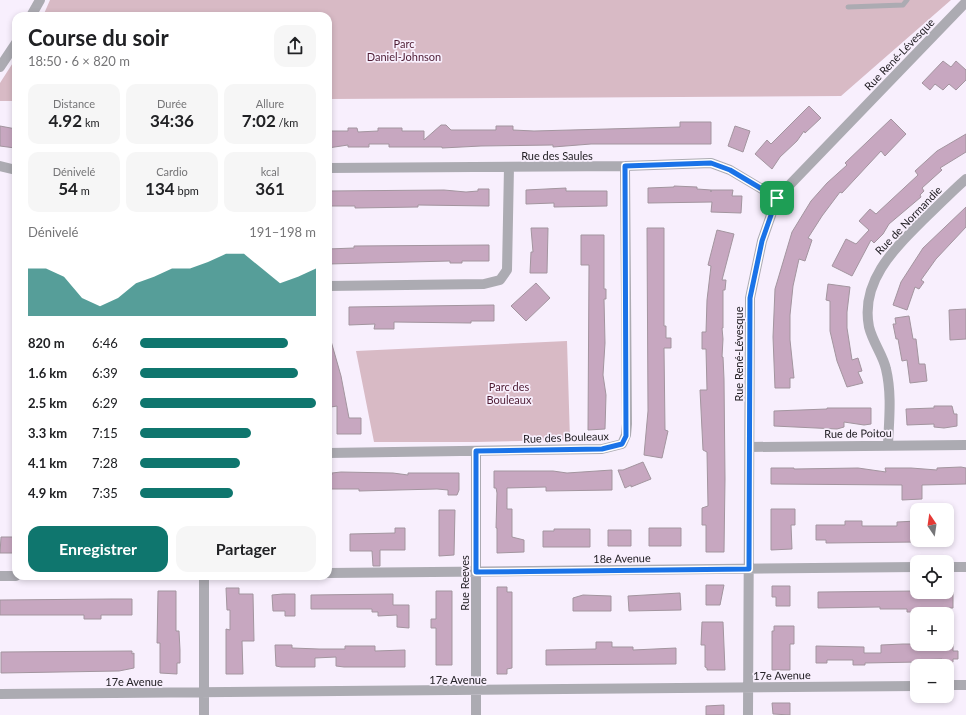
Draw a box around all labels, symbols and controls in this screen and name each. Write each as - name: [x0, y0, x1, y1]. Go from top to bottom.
- street label: Rue René-Lévesque: [861, 15, 937, 93]
- text: Course du soir: [28, 24, 169, 51]
- button: share: [274, 25, 316, 67]
- park label: Parc Daniel-Johnson: [367, 37, 441, 63]
- text: 18:50 · 6 × 820 m: [28, 53, 130, 69]
- text: Distance: [53, 97, 95, 110]
- text: Durée: [157, 97, 187, 110]
- text: Allure: [256, 97, 284, 110]
- text: 4.92: [48, 110, 82, 131]
- text: 34:36: [150, 110, 194, 131]
- text: 7:02: [242, 110, 276, 131]
- text: km: [82, 116, 100, 129]
- text: /km: [276, 116, 298, 129]
- street label: Rue des Saules: [521, 149, 593, 162]
- text: Dénivelé: [53, 165, 95, 178]
- text: Cardio: [156, 165, 188, 178]
- text: kcal: [261, 165, 279, 178]
- text: 54: [58, 178, 78, 199]
- text: 134: [145, 178, 175, 199]
- text: 361: [255, 178, 285, 199]
- pin: [760, 181, 794, 215]
- street label: Rue de Normandie: [872, 183, 944, 257]
- text: m: [78, 184, 90, 197]
- text: bpm: [175, 184, 199, 197]
- icon: arrive: [766, 187, 788, 209]
- text: Dénivelé: [28, 224, 78, 240]
- text: 191–198 m: [249, 224, 316, 240]
- street label: Rue René-Lévesque: [732, 306, 745, 401]
- text: 820 m: [28, 335, 65, 351]
- text: 6:46: [92, 335, 118, 351]
- text: 1.6 km: [28, 365, 67, 381]
- text: 6:39: [92, 365, 118, 381]
- park label: Parc des Bouleaux: [487, 380, 532, 406]
- text: 2.5 km: [28, 395, 67, 411]
- text: 6:29: [92, 395, 118, 411]
- text: 3.3 km: [28, 425, 67, 441]
- text: 7:15: [92, 425, 118, 441]
- street label: Rue de Poitou: [824, 426, 892, 440]
- street label: Rue des Bouleaux: [523, 429, 610, 445]
- text: 4.1 km: [28, 455, 67, 471]
- text: 7:28: [92, 455, 118, 471]
- text: 4.9 km: [28, 485, 67, 501]
- text: 7:35: [92, 485, 118, 501]
- north arrow: [910, 503, 954, 547]
- map controls: [910, 503, 954, 703]
- button: Enregistrer: [28, 526, 168, 572]
- button: Partager: [176, 526, 316, 572]
- street label: 18e Avenue: [593, 551, 651, 565]
- street label: Rue Reeves: [458, 555, 471, 611]
- button: locate: [910, 555, 954, 599]
- button: +: [910, 607, 954, 651]
- button: −: [910, 659, 954, 703]
- street label: 17e Avenue: [753, 668, 811, 682]
- street label: 17e Avenue: [429, 673, 487, 686]
- street label: 17e Avenue: [105, 675, 163, 688]

